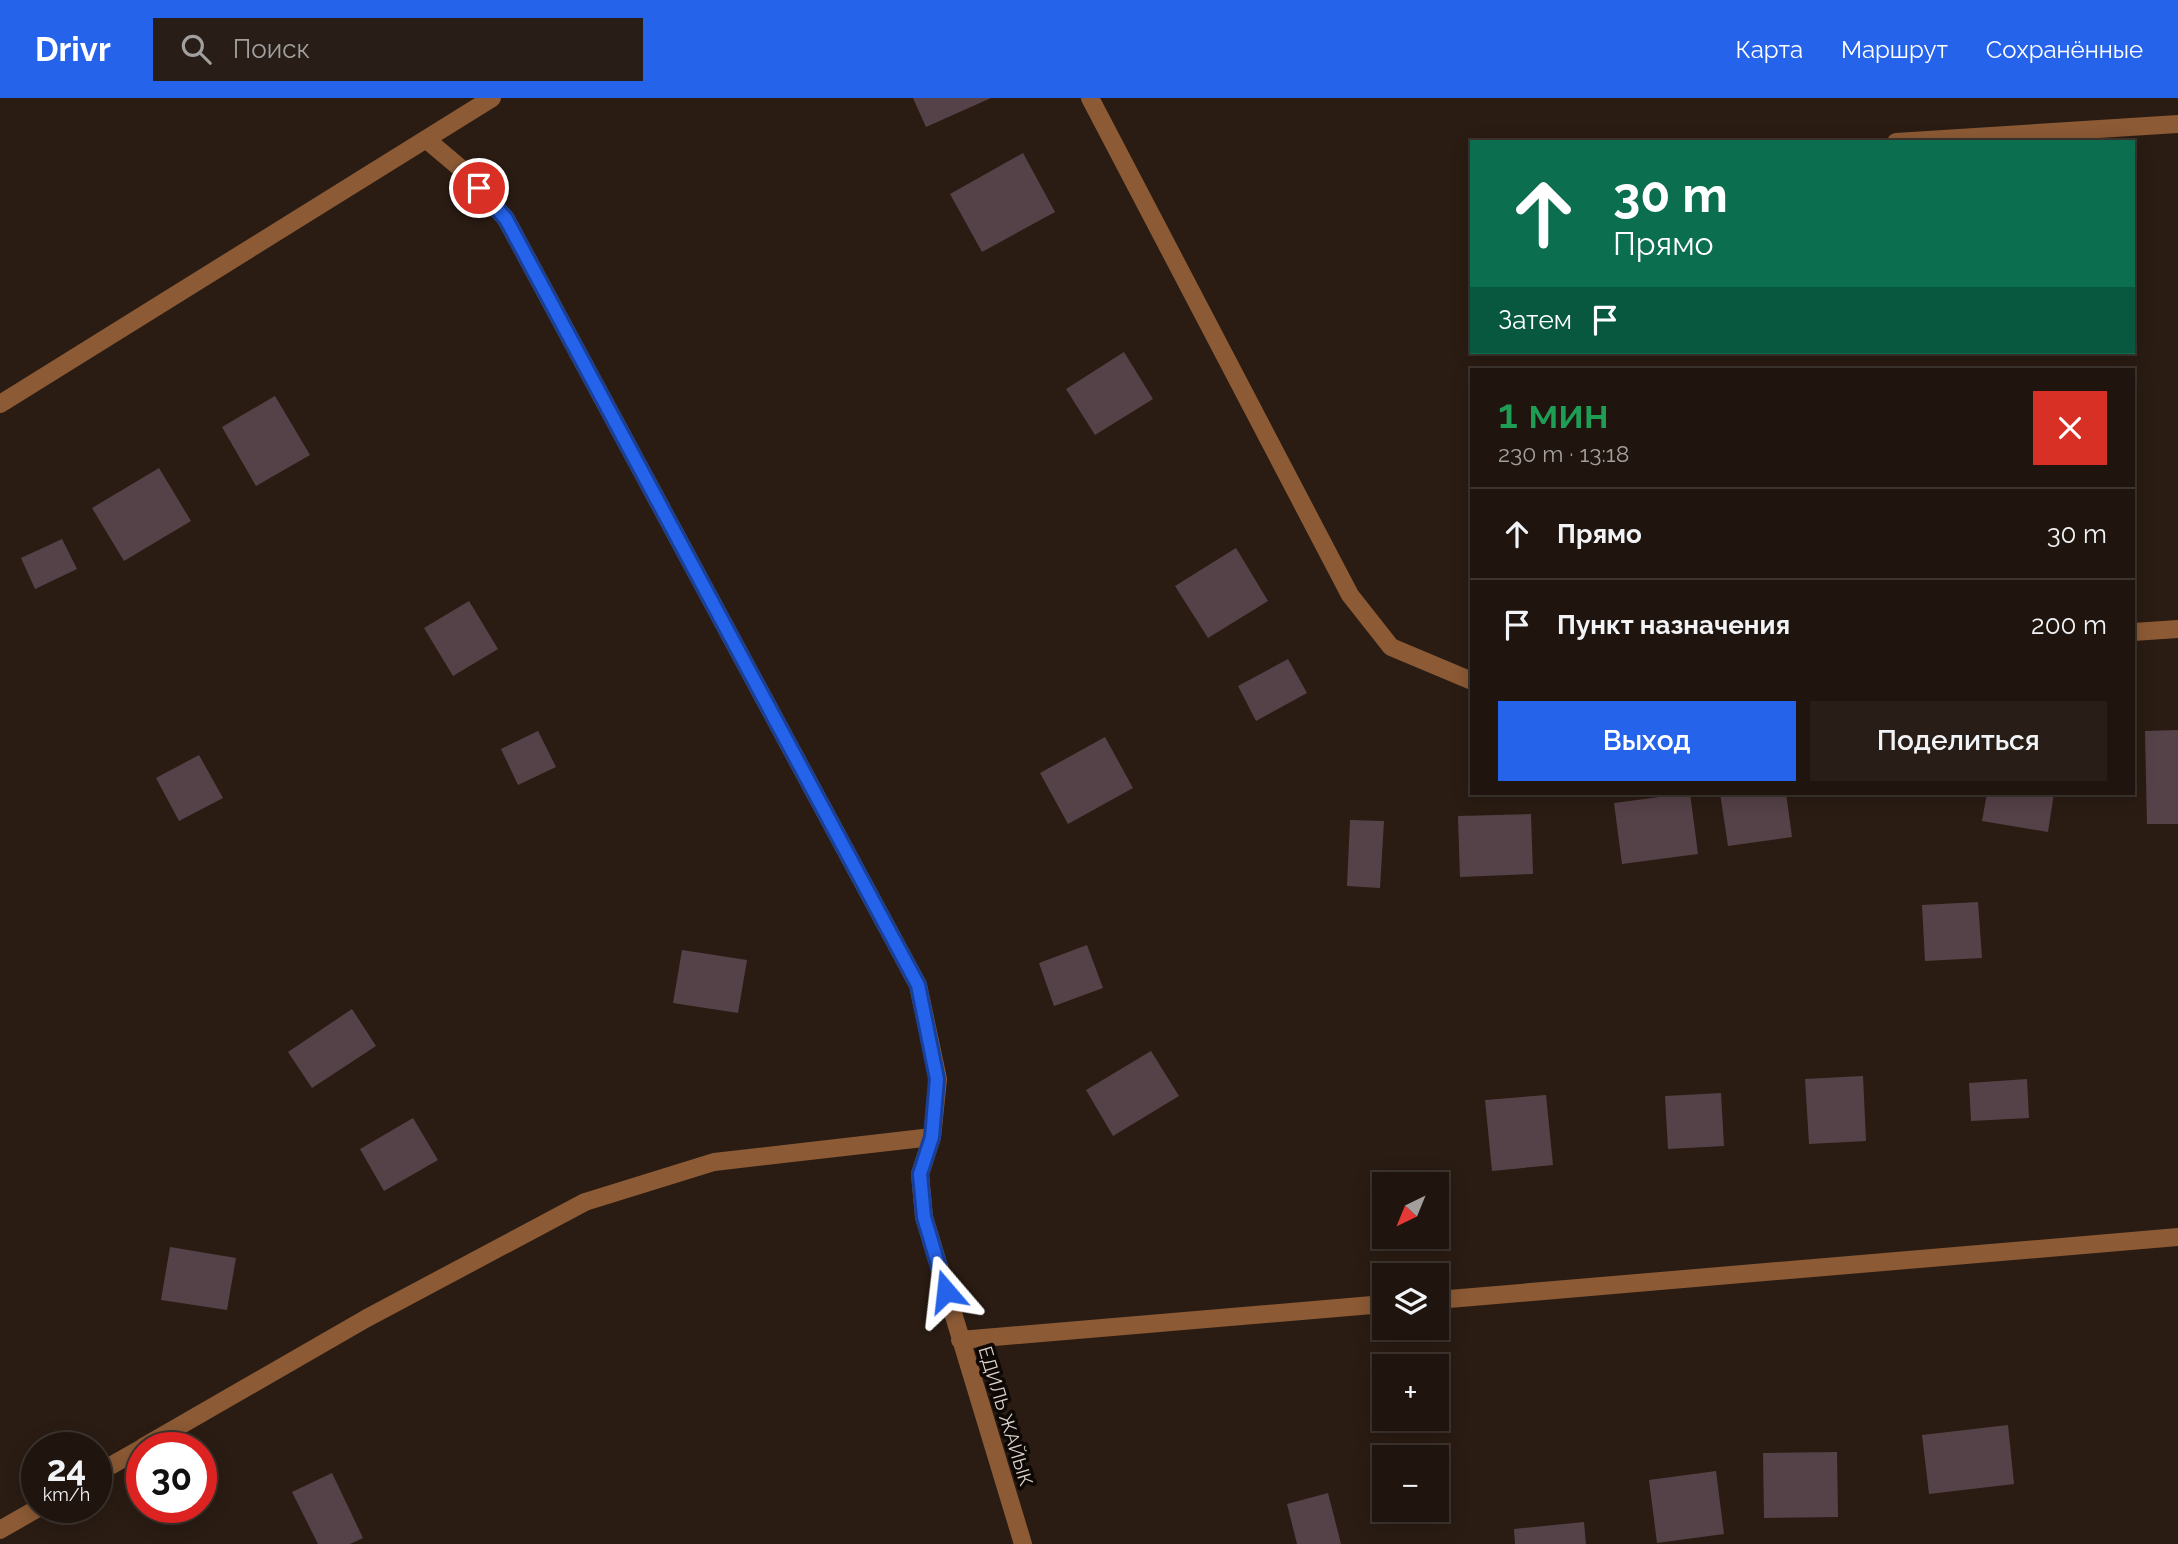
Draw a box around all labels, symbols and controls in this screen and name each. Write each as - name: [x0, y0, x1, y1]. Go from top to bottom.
- search box: [153, 18, 643, 81]
- text: Drivr: [35, 30, 111, 69]
- icon: search: [177, 30, 215, 68]
- text: Поиск: [233, 34, 310, 64]
- text: Карта: [1735, 35, 1803, 64]
- text: Маршрут: [1841, 35, 1948, 64]
- text: Сохранённые: [1986, 35, 2143, 64]
- pin: [449, 158, 509, 218]
- text: 30 m: [1613, 166, 1728, 223]
- icon: ahead: [1498, 168, 1589, 259]
- icon: arrive: [460, 169, 498, 207]
- text: Прямо: [1613, 225, 1714, 262]
- icon: arrive: [1586, 301, 1624, 339]
- text: Затем: [1498, 305, 1572, 335]
- text: 1 мин: [1498, 389, 1609, 438]
- button: close: [2033, 391, 2107, 465]
- text: 230 m · 13:18: [1498, 440, 1629, 467]
- icon: ahead: [1498, 515, 1536, 553]
- text: Прямо: [1557, 519, 1642, 549]
- text: 30 m: [2047, 519, 2107, 549]
- icon: arrive: [1498, 606, 1536, 644]
- text: Пункт назначения: [1557, 610, 1790, 640]
- text: 200 m: [2031, 610, 2107, 640]
- button: Выход: [1498, 701, 1796, 781]
- button: Поделиться: [1810, 701, 2107, 781]
- north arrow: [1372, 1172, 1449, 1250]
- map controls: [1372, 1172, 1449, 1522]
- position arrow: [909, 1254, 983, 1328]
- button: layers: [1372, 1263, 1449, 1340]
- street label: ЕДИЛЬ ЖАЙЫК: [974, 1344, 1038, 1488]
- button: +: [1372, 1354, 1449, 1431]
- speed limit sign: 30: [126, 1432, 217, 1523]
- button: −: [1372, 1445, 1449, 1522]
- text: 24: [47, 1448, 86, 1489]
- text: km/h: [43, 1484, 90, 1505]

